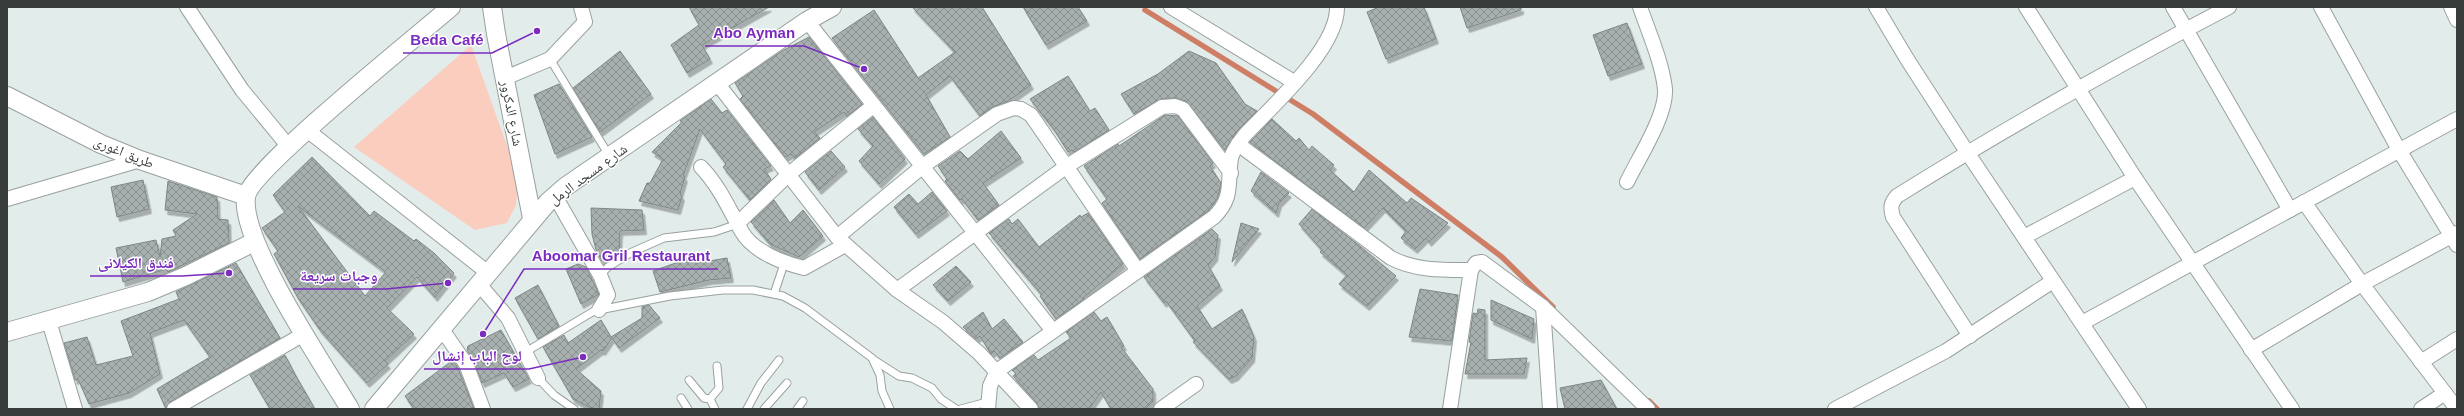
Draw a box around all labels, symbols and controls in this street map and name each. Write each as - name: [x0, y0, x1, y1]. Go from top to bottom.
- callout: Abo Ayman: [705, 19, 804, 46]
- text: Abo Ayman: [713, 24, 795, 41]
- callout: Beda Café: [403, 26, 492, 53]
- text: Beda Café: [410, 31, 484, 48]
- street label: شارع الدكرور: [496, 78, 526, 148]
- street label: طريق اغورى: [91, 133, 156, 173]
- street label: شارع مسجد الرمل: [546, 140, 631, 209]
- callout: Aboomar Gril Restaurant: [524, 242, 718, 269]
- text: Aboomar Gril Restaurant: [532, 247, 710, 264]
- callout: فندق الكيلانى: [90, 249, 182, 276]
- text: فندق الكيلانى: [98, 254, 174, 272]
- callout: وجبات سريعة: [293, 262, 386, 289]
- text: وجبات سريعة: [300, 267, 378, 285]
- callout: لوج الباب إنشال: [424, 342, 529, 369]
- text: لوج الباب إنشال: [432, 347, 522, 365]

